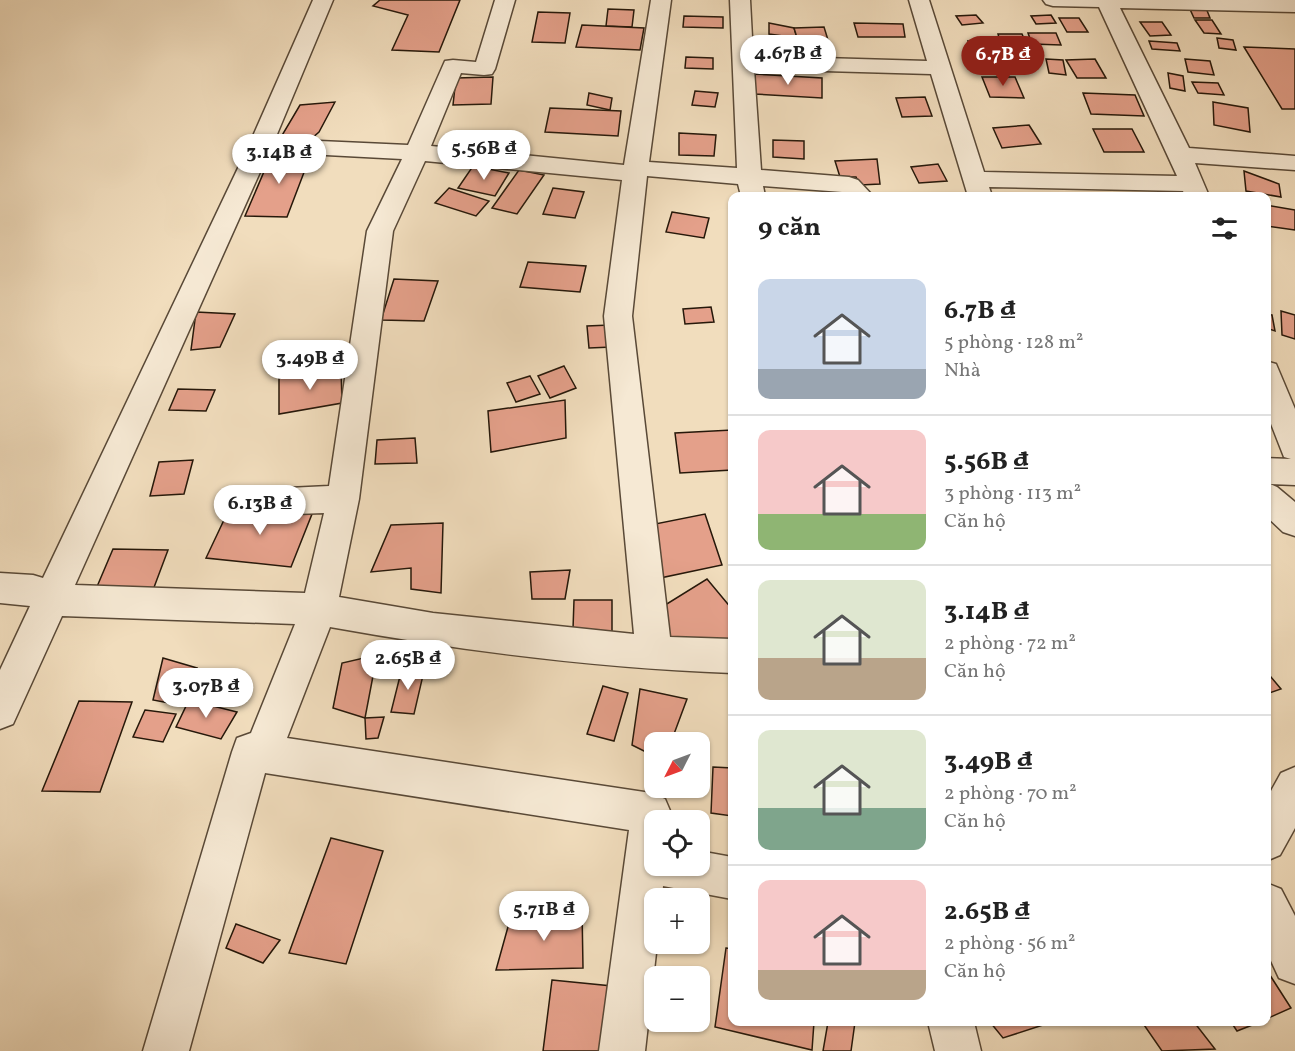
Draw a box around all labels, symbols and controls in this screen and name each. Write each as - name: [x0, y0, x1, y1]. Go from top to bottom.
- pin: 4.67B ₫: [733, 35, 843, 86]
- pin: 6.7B ₫: [954, 36, 1052, 87]
- text: 4.67B ₫: [754, 40, 822, 68]
- text: 6.7B ₫: [975, 41, 1031, 69]
- pin: 5.56B ₫: [429, 130, 539, 181]
- pin: 3.14B ₫: [224, 134, 334, 185]
- text: 5.56B ₫: [451, 135, 517, 163]
- text: 3.14B ₫: [246, 139, 312, 167]
- text: 9 căn: [758, 210, 821, 246]
- icon: filters: [1208, 212, 1241, 245]
- text: 6.7B ₫: [944, 293, 1016, 329]
- icon: home: [806, 303, 878, 375]
- text: 5 phòng · 128 m²: [944, 329, 1083, 357]
- pin: 3.49B ₫: [255, 340, 365, 391]
- text: 3.49B ₫: [276, 345, 344, 373]
- text: Nhà: [944, 357, 981, 385]
- text: 5.56B ₫: [944, 444, 1029, 480]
- icon: home: [806, 454, 878, 526]
- text: 3 phòng · 113 m²: [944, 480, 1081, 508]
- pin: 6.13B ₫: [205, 485, 315, 536]
- text: 6.13B ₫: [228, 490, 292, 518]
- text: Căn hộ: [944, 508, 1006, 536]
- text: 3.14B ₫: [944, 594, 1029, 630]
- icon: home: [806, 604, 878, 676]
- text: 2 phòng · 72 m²: [944, 630, 1076, 658]
- pin: 2.65B ₫: [353, 640, 463, 691]
- text: 2.65B ₫: [375, 645, 441, 673]
- text: Căn hộ: [944, 658, 1006, 686]
- pin: 3.07B ₫: [151, 668, 261, 719]
- text: 3.07B ₫: [172, 673, 240, 701]
- north arrow: [644, 732, 710, 798]
- map controls: [644, 732, 710, 1032]
- text: 3.49B ₫: [944, 744, 1033, 780]
- icon: home: [806, 754, 878, 826]
- text: 2 phòng · 70 m²: [944, 780, 1077, 808]
- text: Căn hộ: [944, 808, 1006, 836]
- button: locate: [644, 810, 710, 876]
- button: +: [644, 888, 710, 954]
- pin: 5.71B ₫: [489, 891, 599, 942]
- text: 2.65B ₫: [944, 894, 1030, 930]
- text: 5.71B ₫: [513, 896, 575, 924]
- icon: home: [806, 904, 878, 976]
- text: 2 phòng · 56 m²: [944, 930, 1075, 958]
- text: Căn hộ: [944, 958, 1006, 986]
- button: −: [644, 966, 710, 1032]

